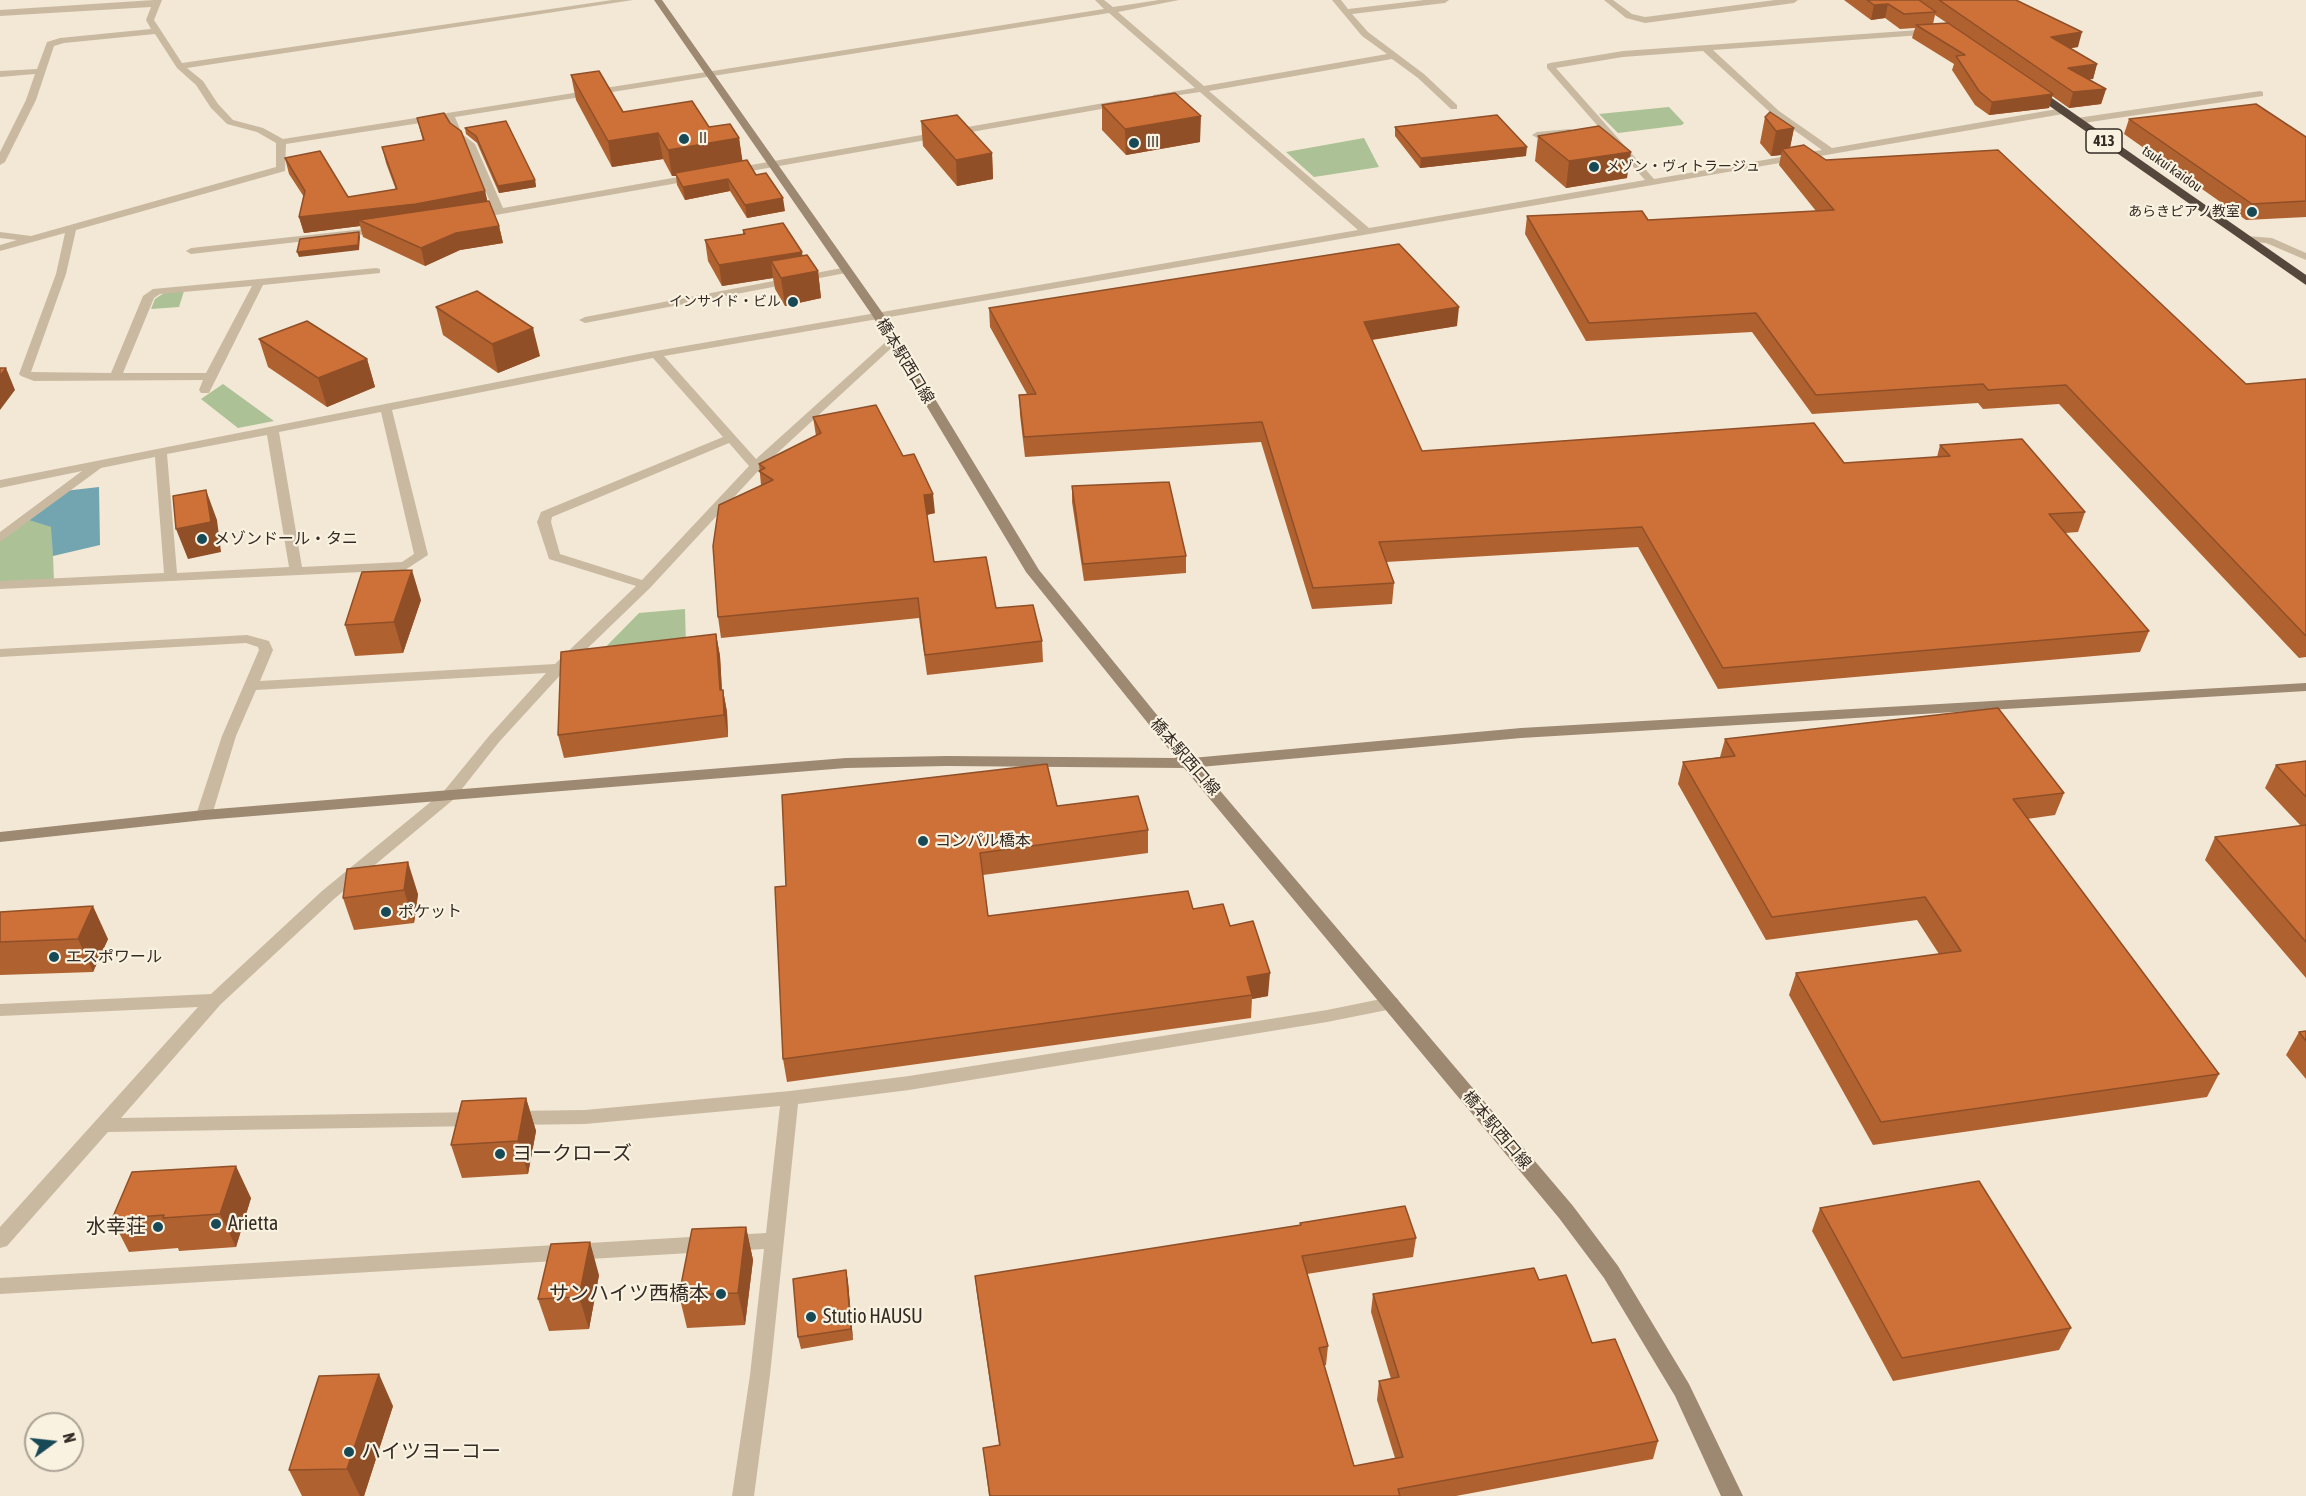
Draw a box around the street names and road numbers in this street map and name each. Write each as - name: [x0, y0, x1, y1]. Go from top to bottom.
- road number: 413: [2086, 129, 2122, 153]
- street label: tsukui kaidou: [2139, 142, 2205, 196]
- street label: 橋本駅西口線: [872, 315, 938, 407]
- street label: 橋本駅西口線: [1146, 714, 1224, 800]
- street label: 橋本駅西口線: [1459, 1087, 1535, 1173]

